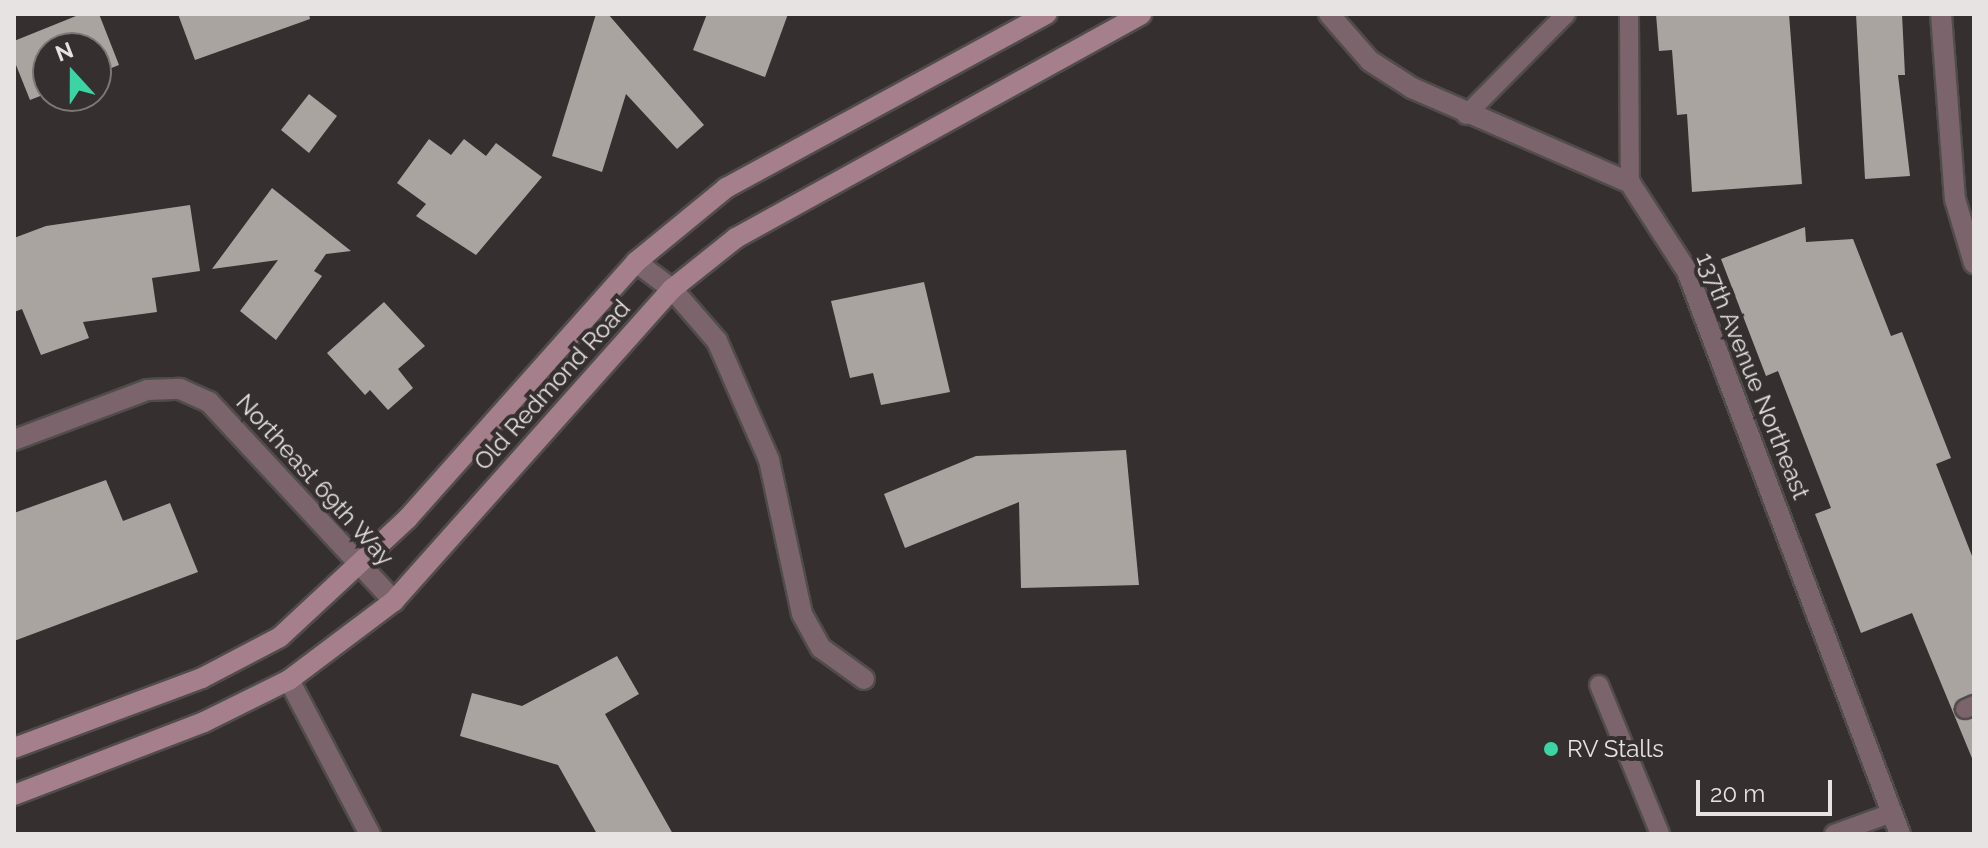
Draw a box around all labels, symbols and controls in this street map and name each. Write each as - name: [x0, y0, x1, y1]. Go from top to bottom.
- north arrow: [32, 32, 112, 112]
- text: N: [52, 36, 77, 67]
- street label: 137th Avenue Northeast: [1690, 248, 1816, 504]
- street label: Old Redmond Road: [468, 294, 636, 476]
- street label: Northeast 69th Way: [230, 388, 400, 572]
- place label: RV Stalls: [1567, 735, 1665, 763]
- marker: RV Stalls: [1542, 740, 1560, 758]
- scale bar: [1700, 764, 1836, 814]
- text: 20 m: [1710, 779, 1765, 808]

